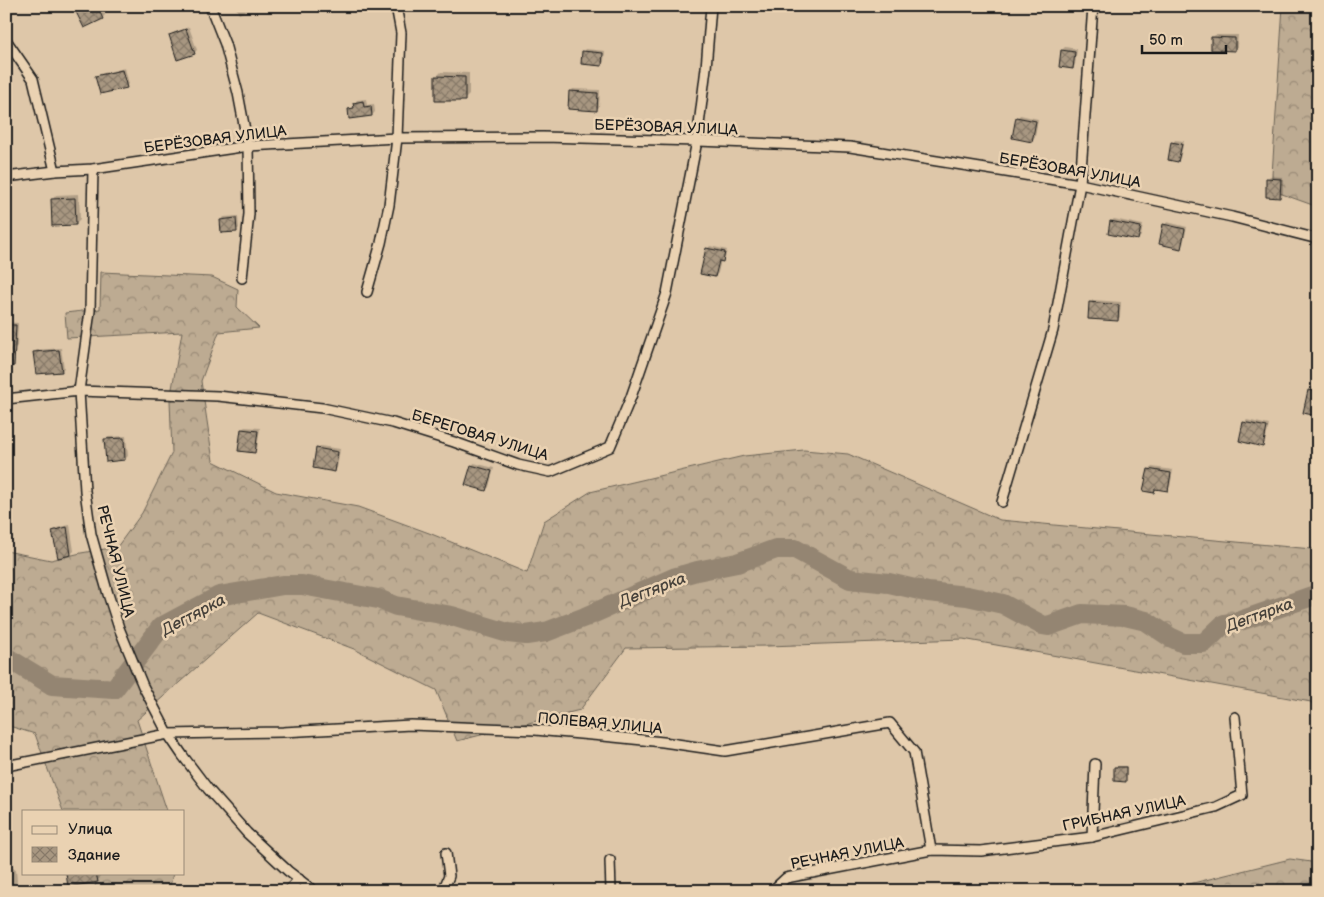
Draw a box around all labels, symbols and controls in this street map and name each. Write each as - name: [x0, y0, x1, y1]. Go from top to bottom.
- scale bar: [1142, 22, 1225, 54]
- text: 50 m: [1149, 31, 1183, 50]
- street label: БЕРЁЗОВАЯ УЛИЦА: [594, 116, 739, 140]
- street label: БЕРЁЗОВАЯ УЛИЦА: [143, 121, 288, 158]
- street label: БЕРЁЗОВАЯ УЛИЦА: [998, 149, 1143, 192]
- street label: БЕРЕГОВАЯ УЛИЦА: [409, 406, 551, 466]
- street label: РЕЧНАЯ УЛИЦА: [92, 503, 139, 620]
- water label: Дегтярка: [616, 569, 689, 612]
- water label: Дегтярка: [158, 591, 229, 641]
- water label: Дегтярка: [1223, 595, 1296, 637]
- street label: ПОЛЕВАЯ УЛИЦА: [537, 709, 664, 738]
- street label: ГРИБНАЯ УЛИЦА: [1061, 791, 1188, 836]
- legend: [22, 810, 185, 874]
- text: Улица: [68, 820, 113, 839]
- street label: РЕЧНАЯ УЛИЦА: [789, 833, 906, 874]
- text: Здание: [68, 846, 120, 865]

